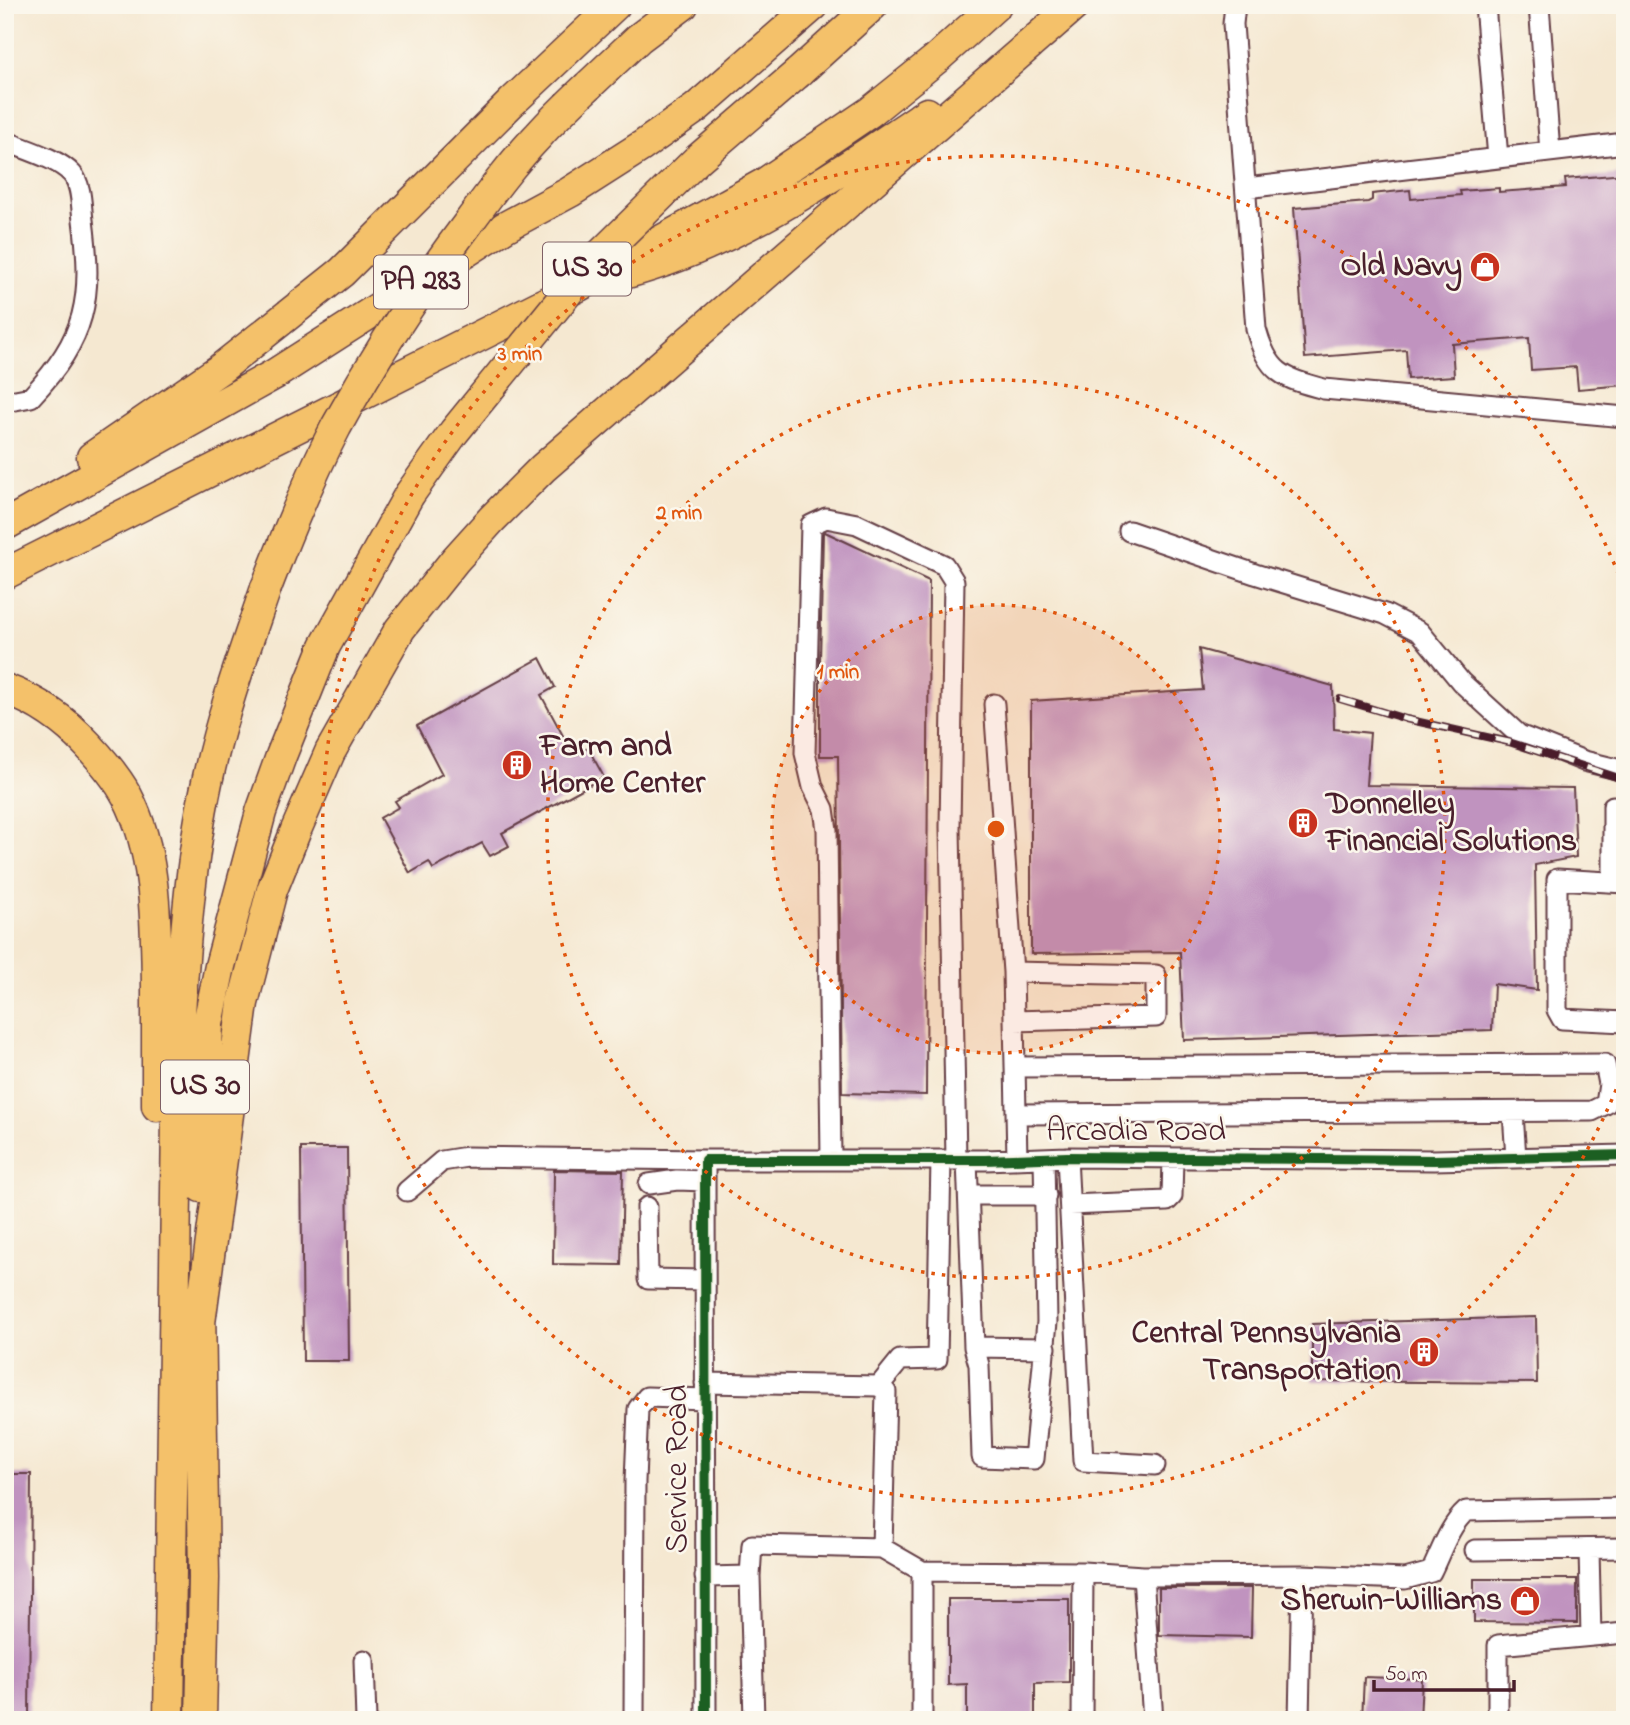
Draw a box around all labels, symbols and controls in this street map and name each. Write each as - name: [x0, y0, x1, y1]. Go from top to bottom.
- road number: US 30: [543, 243, 631, 296]
- place label: Old Navy: [1341, 244, 1462, 292]
- shop icon: Old Navy: [1468, 250, 1502, 284]
- road number: PA 283: [374, 256, 468, 308]
- text: 3 min: [497, 340, 542, 370]
- text: 2 min: [655, 499, 702, 529]
- text: 1 min: [817, 658, 859, 688]
- place label: Farm and Home Center: [538, 724, 706, 808]
- building icon: Farm and Home Center: [500, 748, 534, 782]
- place label: Donnelley Financial Solutions: [1324, 782, 1577, 866]
- building icon: Donnelley Financial Solutions: [1286, 806, 1320, 840]
- centre of rings: [984, 817, 1008, 841]
- road number: US 30: [161, 1060, 249, 1114]
- street label: Arcadia Road: [1046, 1109, 1226, 1156]
- place label: Central Pennsylvania Transportation: [1132, 1311, 1401, 1395]
- building icon: Central Pennsylvania Transportation: [1407, 1335, 1441, 1369]
- street label: Service Road: [655, 1384, 702, 1554]
- place label: Sherwin-Williams: [1280, 1578, 1502, 1625]
- shop icon: Sherwin-Williams: [1508, 1584, 1542, 1618]
- scale bar: [1374, 1648, 1514, 1692]
- text: 50 m: [1385, 1660, 1428, 1690]

